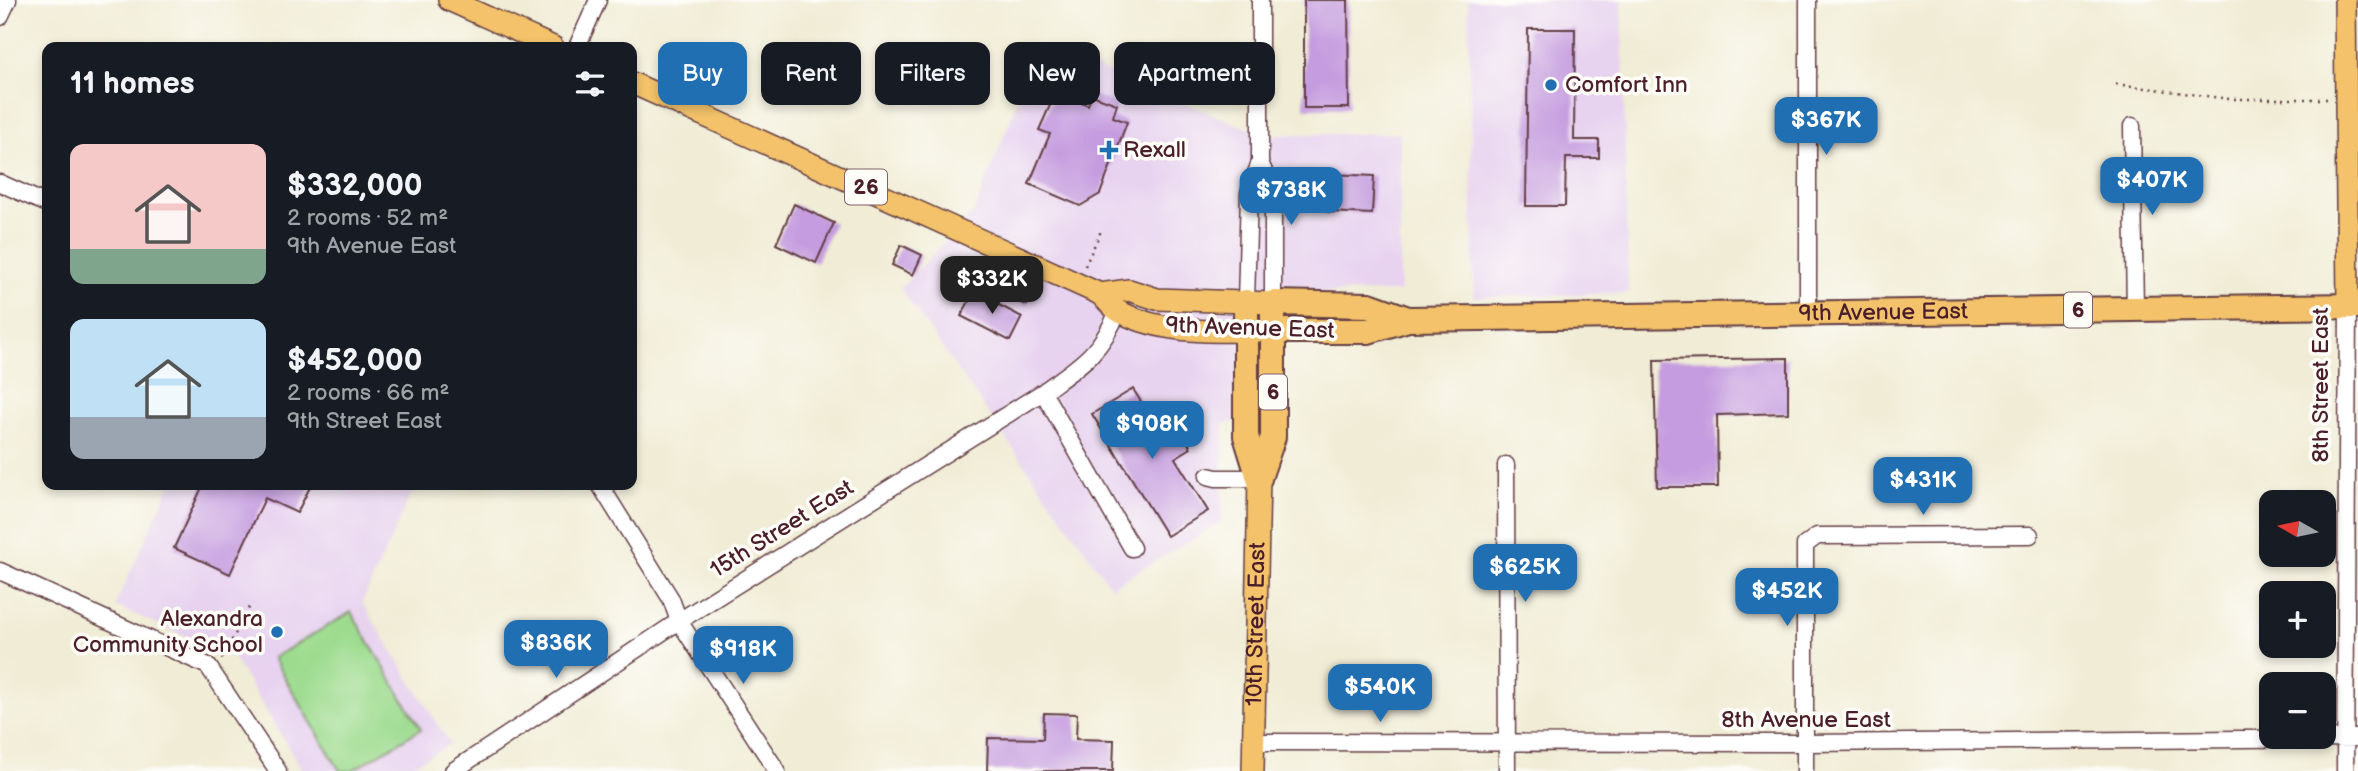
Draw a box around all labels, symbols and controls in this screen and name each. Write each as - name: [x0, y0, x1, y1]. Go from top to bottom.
- chip: Buy: [658, 42, 747, 105]
- chip: Rent: [761, 42, 861, 105]
- chip: Filters: [875, 42, 990, 105]
- chip: New: [1004, 42, 1100, 105]
- chip: Apartment: [1114, 42, 1275, 105]
- icon: filters: [571, 65, 609, 103]
- text: 11 homes: [70, 66, 194, 102]
- place label: Comfort Inn: [1565, 71, 1688, 99]
- marker: Comfort Inn: [1543, 77, 1559, 93]
- pin: $367K: [1777, 97, 1875, 157]
- text: $367K: [1791, 106, 1861, 134]
- place label: Rexall: [1123, 136, 1186, 164]
- marker: Rexall: [1101, 142, 1117, 158]
- pin: $407K: [2103, 158, 2201, 217]
- text: $407K: [2116, 166, 2188, 194]
- text: $332,000: [287, 168, 423, 204]
- pin: $738K: [1242, 168, 1340, 227]
- road number: 26: [845, 170, 887, 204]
- icon: home: [126, 172, 210, 256]
- text: $738K: [1256, 176, 1326, 204]
- text: 2 rooms · 52 m²: [287, 204, 448, 232]
- text: 9th Avenue East: [287, 232, 456, 260]
- pin: $332K: [943, 256, 1041, 316]
- text: $332K: [956, 265, 1028, 293]
- road number: 6: [2064, 292, 2092, 328]
- street label: 9th Avenue East: [1798, 297, 1968, 328]
- street label: 8th Street East: [2307, 308, 2335, 462]
- street label: 9th Avenue East: [1165, 311, 1335, 345]
- text: $452,000: [287, 343, 422, 379]
- icon: home: [126, 347, 210, 431]
- road number: 6: [1259, 374, 1287, 410]
- text: 2 rooms · 66 m²: [287, 379, 449, 407]
- pin: $908K: [1103, 402, 1201, 461]
- text: 9th Street East: [287, 407, 442, 435]
- text: $908K: [1116, 410, 1188, 438]
- pin: $431K: [1874, 458, 1972, 517]
- text: $431K: [1889, 466, 1957, 494]
- street label: 15th Street East: [705, 474, 859, 584]
- north arrow: [2259, 490, 2336, 567]
- map controls: [2259, 490, 2336, 749]
- street label: 10th Street East: [1240, 542, 1272, 706]
- pin: $625K: [1476, 544, 1574, 604]
- text: $625K: [1489, 553, 1561, 581]
- pin: $452K: [1738, 568, 1836, 628]
- text: $452K: [1751, 577, 1823, 605]
- button: +: [2259, 581, 2336, 658]
- place label: Alexandra Community School: [73, 605, 263, 659]
- pin: $836K: [507, 620, 605, 680]
- marker: Alexandra Community School: [269, 624, 285, 640]
- pin: $918K: [694, 626, 792, 686]
- text: $836K: [520, 629, 592, 657]
- text: $918K: [709, 635, 777, 663]
- pin: $540K: [1331, 664, 1429, 724]
- button: −: [2259, 672, 2336, 749]
- text: $540K: [1344, 673, 1416, 701]
- street label: 8th Avenue East: [1721, 706, 1891, 734]

